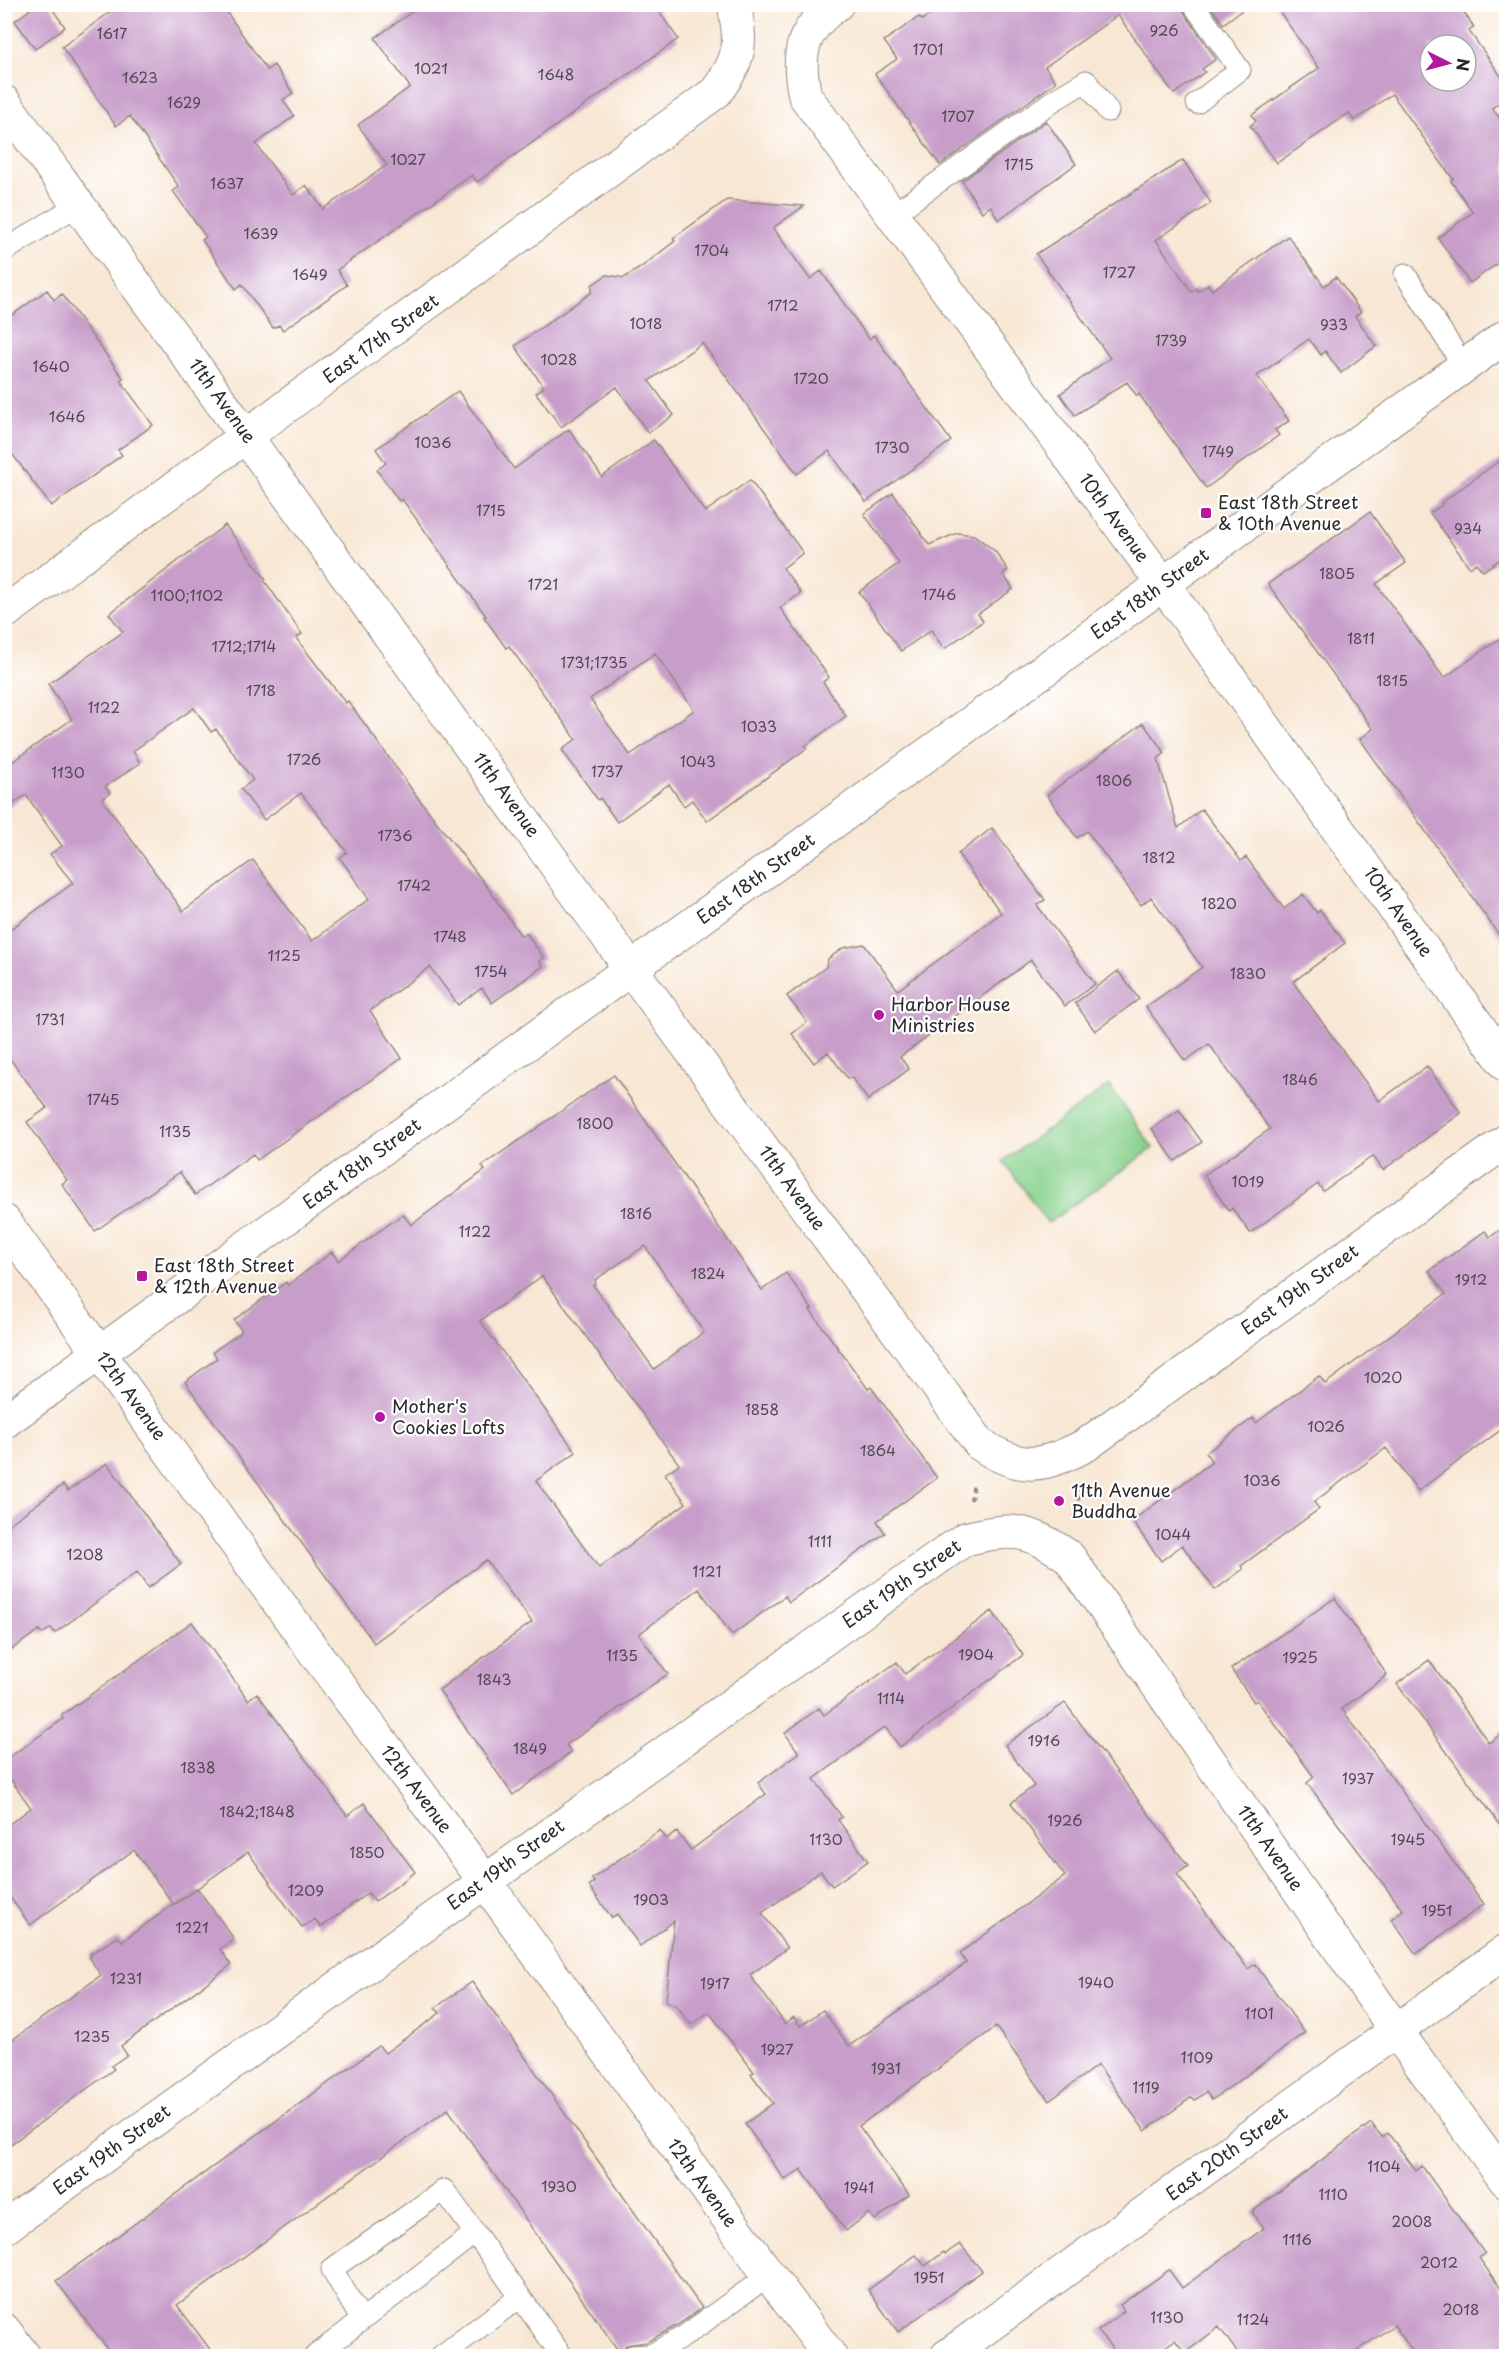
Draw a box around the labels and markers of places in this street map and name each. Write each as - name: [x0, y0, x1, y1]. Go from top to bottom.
- place label: East 18th Street & 10th Avenue: [1218, 488, 1358, 536]
- marker: East 18th Street & 10th Avenue: [1199, 506, 1213, 520]
- place label: Harbor House Ministries: [891, 990, 1011, 1038]
- marker: Harbor House Ministries: [872, 1008, 886, 1022]
- place label: East 18th Street & 12th Avenue: [154, 1251, 294, 1299]
- marker: East 18th Street & 12th Avenue: [135, 1269, 149, 1283]
- place label: Mother's Cookies Lofts: [392, 1392, 505, 1440]
- marker: Mother's Cookies Lofts: [373, 1410, 387, 1424]
- place label: 11th Avenue Buddha: [1071, 1476, 1171, 1524]
- marker: 11th Avenue Buddha: [1052, 1494, 1066, 1508]

